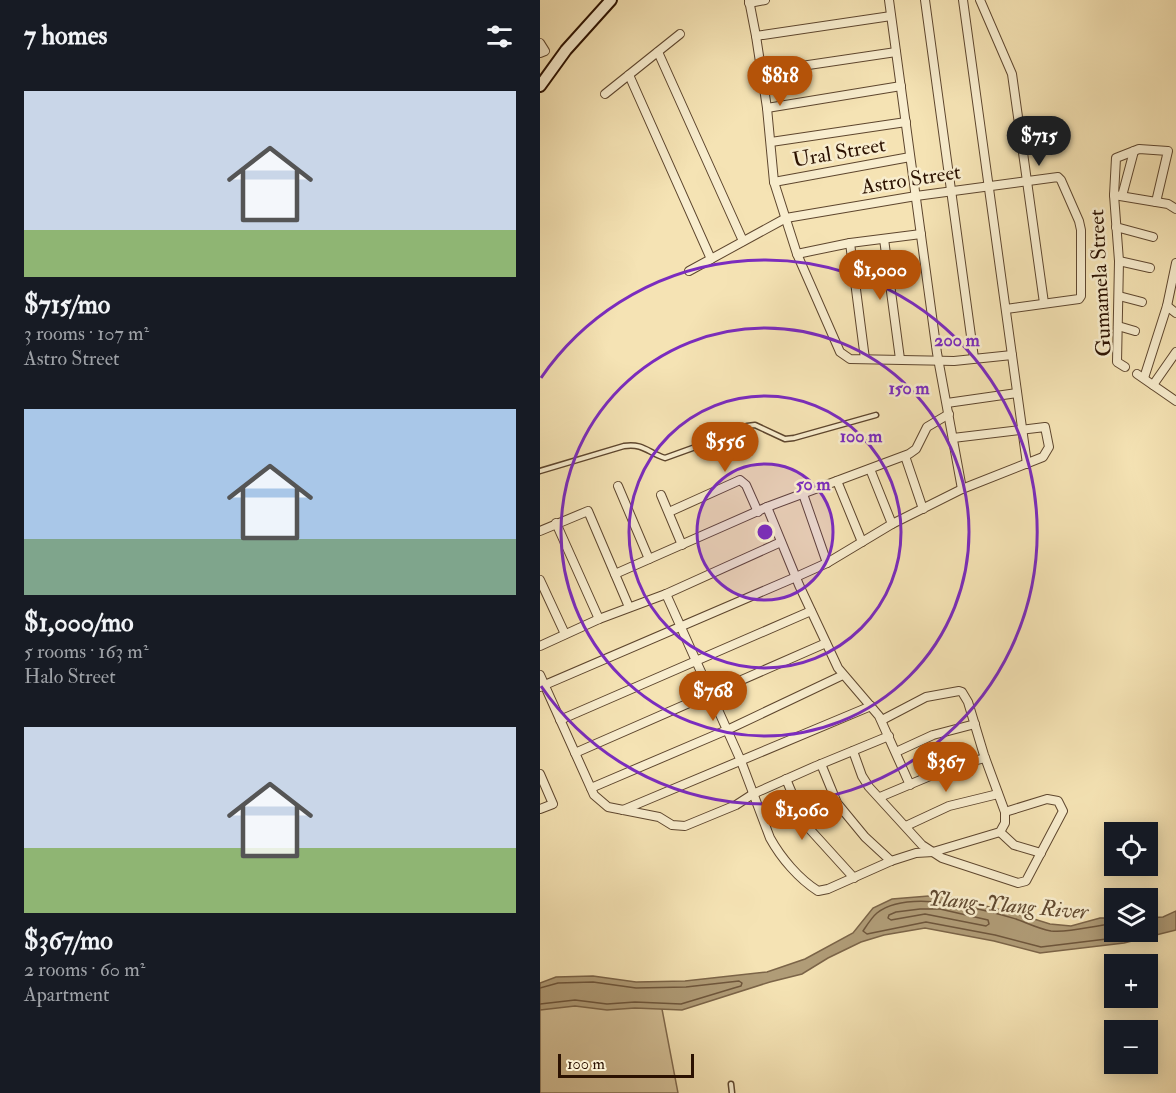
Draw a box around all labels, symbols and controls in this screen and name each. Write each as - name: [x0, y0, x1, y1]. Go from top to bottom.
- text: 7 homes: [24, 20, 107, 52]
- icon: filters: [483, 20, 516, 53]
- pin: $818: [744, 56, 816, 107]
- text: $818: [761, 63, 799, 88]
- pin: $715: [1003, 116, 1075, 167]
- text: $715: [1021, 123, 1057, 148]
- icon: home: [216, 130, 324, 238]
- street label: Ural Street: [790, 131, 888, 174]
- street label: Astro Street: [858, 158, 963, 201]
- street label: Gumamela Street: [1083, 208, 1118, 357]
- pin: $1,000: [831, 250, 929, 301]
- text: $1,000: [853, 257, 907, 282]
- text: $715/mo: [24, 289, 110, 321]
- text: 3 rooms · 107 m²: [24, 321, 149, 346]
- text: 200 m: [934, 329, 981, 352]
- text: Astro Street: [24, 346, 119, 371]
- text: 150 m: [888, 377, 931, 400]
- pin: $556: [689, 422, 761, 473]
- text: 100 m: [840, 425, 883, 448]
- text: $556: [706, 429, 744, 454]
- icon: home: [216, 448, 324, 556]
- text: 50 m: [796, 473, 831, 496]
- centre of rings: [755, 522, 775, 542]
- text: $1,000/mo: [24, 607, 134, 639]
- text: 5 rooms · 163 m²: [24, 639, 149, 664]
- text: Halo Street: [24, 664, 116, 689]
- pin: $768: [677, 671, 749, 722]
- text: $768: [693, 678, 733, 703]
- pin: $367: [910, 742, 982, 793]
- text: $367: [927, 749, 965, 774]
- icon: home: [216, 766, 324, 874]
- pin: $1,060: [753, 790, 851, 841]
- text: $1,060: [775, 797, 829, 822]
- map controls: [1104, 822, 1158, 1074]
- button: locate: [1104, 822, 1158, 876]
- water label: Ylang-Ylang River: [927, 884, 1091, 926]
- button: layers: [1104, 888, 1158, 942]
- text: $367/mo: [24, 925, 113, 957]
- button: +: [1104, 954, 1158, 1008]
- text: 2 rooms · 60 m²: [24, 957, 145, 982]
- text: Apartment: [24, 982, 109, 1007]
- button: −: [1104, 1020, 1158, 1074]
- scale bar: [558, 1051, 694, 1078]
- text: 100 m: [567, 1054, 605, 1074]

